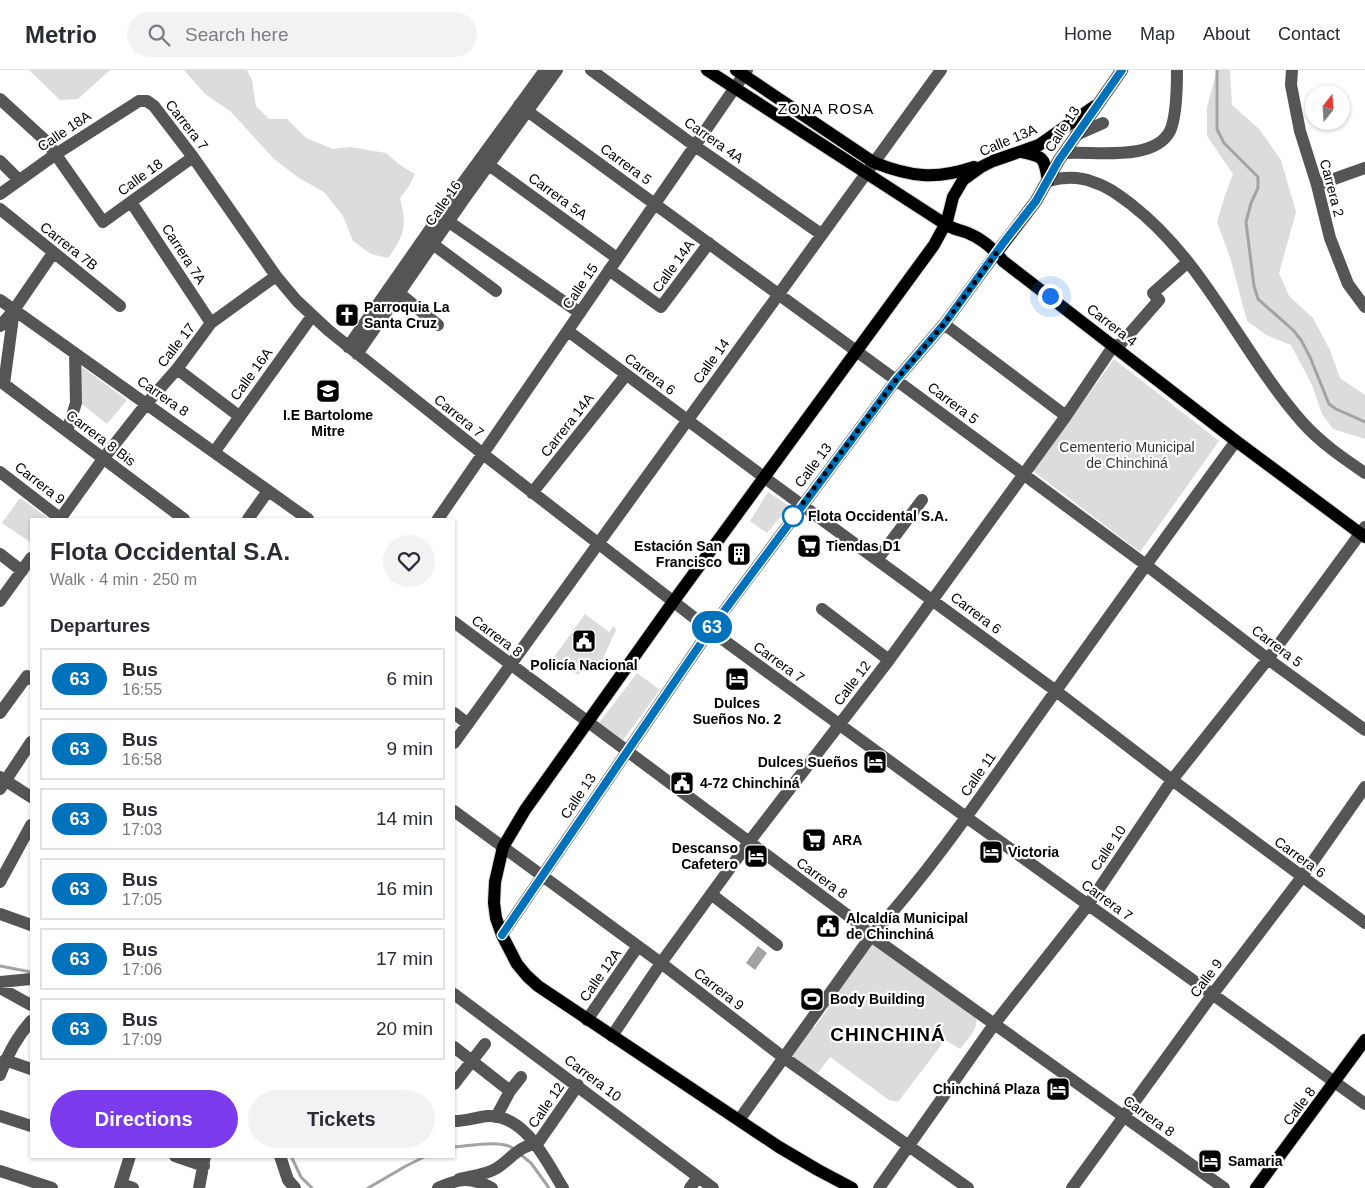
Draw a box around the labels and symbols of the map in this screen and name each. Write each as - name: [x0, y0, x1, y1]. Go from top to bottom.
- north arrow: [1305, 85, 1350, 130]
- street label: Carrera 7: [162, 97, 212, 153]
- district label: ZONA ROSA: [778, 100, 874, 117]
- street label: Calle 13: [1041, 103, 1083, 155]
- street label: Calle 18A: [34, 107, 94, 155]
- street label: Carrera 4A: [681, 114, 747, 167]
- street label: Calle 13A: [977, 121, 1040, 159]
- street label: Carrera 5: [597, 140, 655, 188]
- street label: Calle 18: [115, 155, 166, 199]
- street label: Carrera 2: [1317, 157, 1347, 219]
- street label: Carrera 5A: [526, 169, 591, 223]
- street label: Calle 16: [422, 177, 464, 229]
- street label: Carrera 7B: [37, 219, 101, 273]
- street label: Carrera 7A: [159, 221, 210, 288]
- street label: Calle 14A: [649, 236, 698, 295]
- street label: Calle 15: [559, 260, 601, 312]
- your location: [1038, 284, 1063, 309]
- place label: Parroquia La Santa Cruz: [364, 299, 450, 331]
- street label: Carrera 4: [1084, 300, 1140, 350]
- church icon: Parroquia La Santa Cruz: [334, 302, 360, 328]
- street label: Calle 17: [154, 320, 198, 370]
- street label: Calle 14: [689, 335, 733, 386]
- street label: Calle 16A: [227, 344, 276, 403]
- street label: Carrera 6: [622, 350, 679, 398]
- street label: Carrera 8: [134, 372, 192, 420]
- school or university icon: I.E Bartolome Mitre: [315, 378, 341, 404]
- street label: Carrera 5: [925, 379, 982, 427]
- street label: Carrera 14A: [537, 390, 597, 460]
- street label: Carrera 7: [431, 391, 487, 441]
- street label: Carrera 8 Bis: [63, 407, 139, 469]
- place label: I.E Bartolome Mitre: [283, 407, 373, 439]
- park label: Cementerio Municipal de Chinchiná: [1059, 439, 1195, 471]
- street label: Calle 13: [791, 440, 835, 490]
- street label: Carrera 9: [12, 458, 68, 508]
- marker: Flota Occidental S.A.: [782, 505, 804, 527]
- place label: Flota Occidental S.A.: [808, 508, 948, 524]
- supermarket icon: Tiendas D1: [796, 533, 822, 559]
- place label: Estación San Francisco: [634, 538, 722, 570]
- place label: Tiendas D1: [826, 538, 901, 554]
- building icon: Estación San Francisco: [726, 541, 752, 567]
- street label: Carrera 6: [948, 589, 1005, 637]
- line badge: 63: [690, 611, 734, 643]
- street label: Carrera 8: [469, 612, 526, 660]
- street label: Carrera 5: [1249, 622, 1306, 670]
- public building icon: Policía Nacional: [571, 628, 597, 654]
- street label: Carrera 7: [750, 638, 808, 686]
- place label: Policía Nacional: [530, 657, 638, 673]
- street label: Calle 12: [830, 658, 874, 708]
- hotel icon: Dulces Sueños No. 2: [724, 666, 750, 692]
- place label: Dulces Sueños No. 2: [693, 695, 782, 727]
- hotel icon: Dulces Sueños: [862, 749, 888, 775]
- street label: Calle 11: [957, 749, 999, 799]
- place label: Dulces Sueños: [758, 754, 858, 770]
- street label: Calle 13: [557, 770, 599, 822]
- public building icon: 4-72 Chinchiná: [669, 770, 695, 796]
- place label: 4-72 Chinchiná: [700, 775, 800, 791]
- street label: Calle 10: [1087, 822, 1129, 874]
- supermarket icon: ARA: [801, 827, 827, 853]
- place label: ARA: [832, 832, 862, 848]
- street label: Carrera 6: [1271, 833, 1329, 881]
- hotel icon: Victoria: [978, 839, 1004, 865]
- place label: Descanso Cafetero: [672, 840, 738, 872]
- hotel icon: Descanso Cafetero: [743, 843, 769, 869]
- place label: Victoria: [1008, 844, 1059, 860]
- street label: Carrera 8: [793, 854, 851, 902]
- street label: Carrera 7: [1078, 876, 1136, 924]
- place label: Alcaldía Municipal de Chinchiná: [846, 910, 968, 942]
- public building icon: Alcaldía Municipal de Chinchiná: [815, 913, 841, 939]
- street label: Calle 12A: [576, 945, 624, 1004]
- street label: Calle 9: [1186, 956, 1226, 1000]
- street label: Carrera 9: [691, 964, 747, 1014]
- sports icon: Body Building: [799, 986, 825, 1012]
- place label: Body Building: [830, 991, 925, 1007]
- district label: CHINCHINÁ: [830, 1024, 946, 1045]
- street label: Carrera 10: [561, 1051, 625, 1105]
- hotel icon: Chinchiná Plaza: [1045, 1076, 1071, 1102]
- street label: Calle 12: [525, 1079, 567, 1131]
- place label: Chinchiná Plaza: [933, 1081, 1040, 1097]
- street label: Calle 8: [1279, 1084, 1319, 1128]
- street label: Carrera 8: [1120, 1092, 1178, 1140]
- hotel icon: Samaria: [1197, 1148, 1223, 1174]
- place label: Samaria: [1228, 1153, 1283, 1169]

